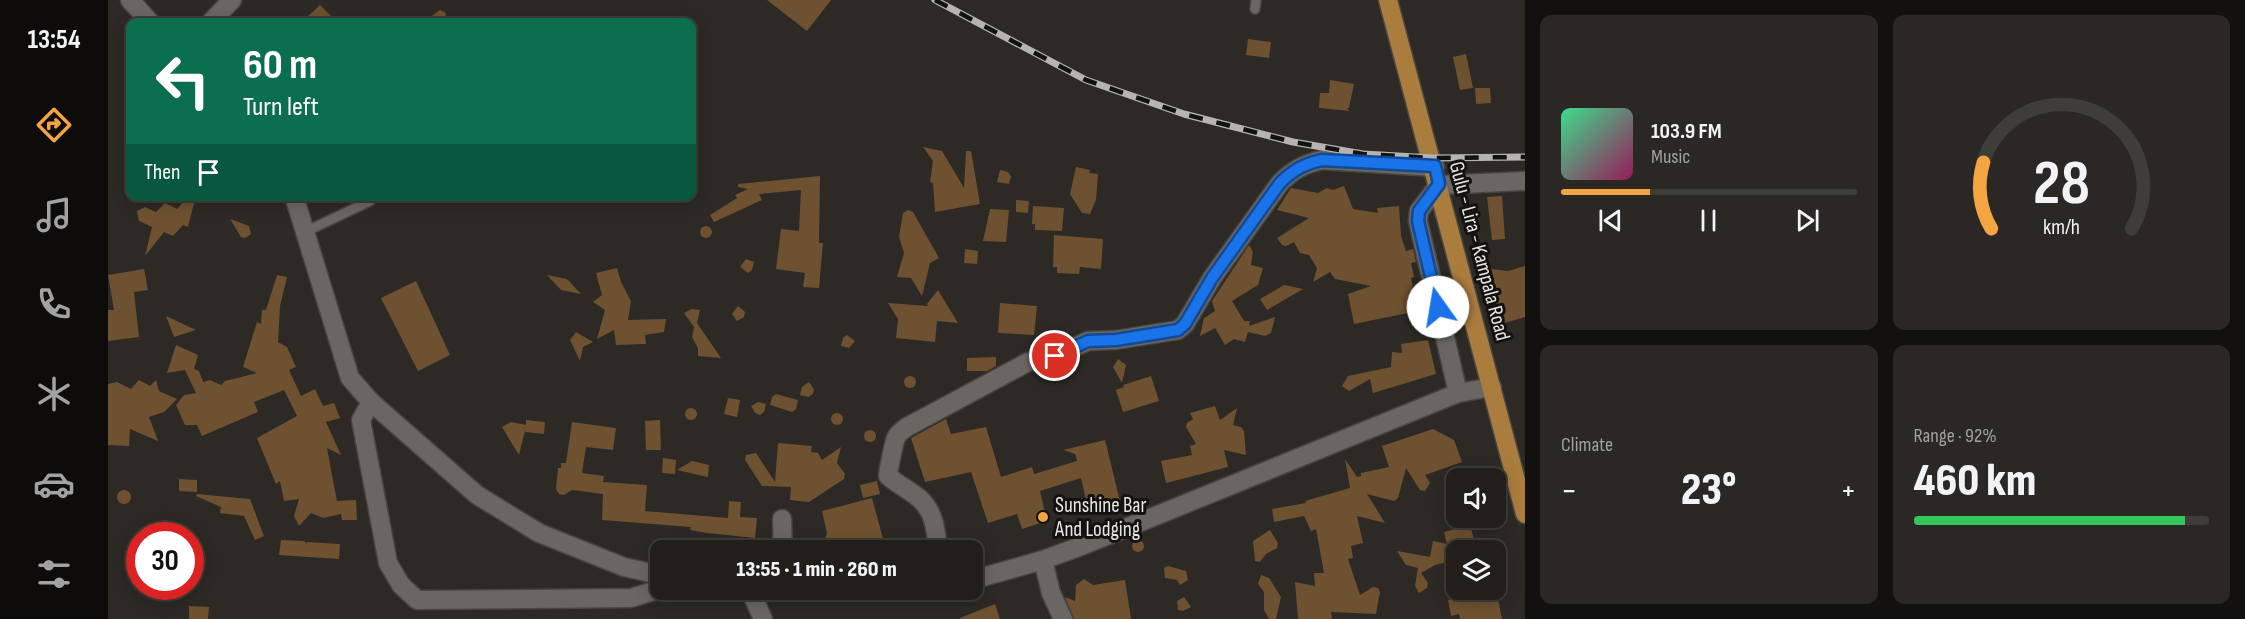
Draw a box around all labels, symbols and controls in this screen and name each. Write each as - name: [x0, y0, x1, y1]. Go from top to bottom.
- text: 13:54: [27, 24, 81, 56]
- text: 60 m: [243, 40, 317, 91]
- icon: left: [144, 42, 222, 120]
- text: Turn left: [243, 91, 319, 123]
- icon: directions: [33, 104, 75, 146]
- text: 103.9 FM: [1651, 118, 1722, 145]
- text: Music: [1651, 145, 1690, 169]
- text: 28: [2033, 148, 2090, 223]
- icon: arrive: [192, 156, 225, 189]
- text: Then: [144, 159, 180, 186]
- street label: Gulu - Lira - Kampala Road: [1444, 159, 1515, 343]
- icon: music: [33, 194, 75, 236]
- icon: previous: [1594, 204, 1627, 237]
- icon: pause: [1692, 204, 1725, 237]
- icon: next: [1791, 204, 1824, 237]
- text: km/h: [2043, 216, 2080, 241]
- position arrow: [1406, 275, 1470, 339]
- icon: phone: [33, 283, 75, 325]
- pin: [1029, 330, 1080, 381]
- icon: arrive: [1038, 339, 1071, 372]
- icon: climate: [33, 373, 75, 415]
- text: Range · 92%: [1914, 424, 1997, 448]
- text: Climate: [1561, 433, 1613, 457]
- text: 460 km: [1914, 454, 2036, 509]
- icon: car: [33, 463, 75, 505]
- text: 23°: [1681, 463, 1736, 518]
- map controls: [1446, 468, 1506, 600]
- button: sound: [1446, 468, 1506, 528]
- text: −: [1561, 471, 1577, 511]
- text: +: [1840, 471, 1856, 511]
- place label: Sunshine Bar And Lodging: [1054, 493, 1146, 542]
- marker: Sunshine Bar And Lodging: [1036, 510, 1050, 524]
- speed limit sign: 30: [126, 522, 204, 600]
- button: layers: [1446, 540, 1506, 600]
- icon: filters: [33, 553, 75, 595]
- text: 13:55 · 1 min · 260 m: [736, 556, 897, 583]

